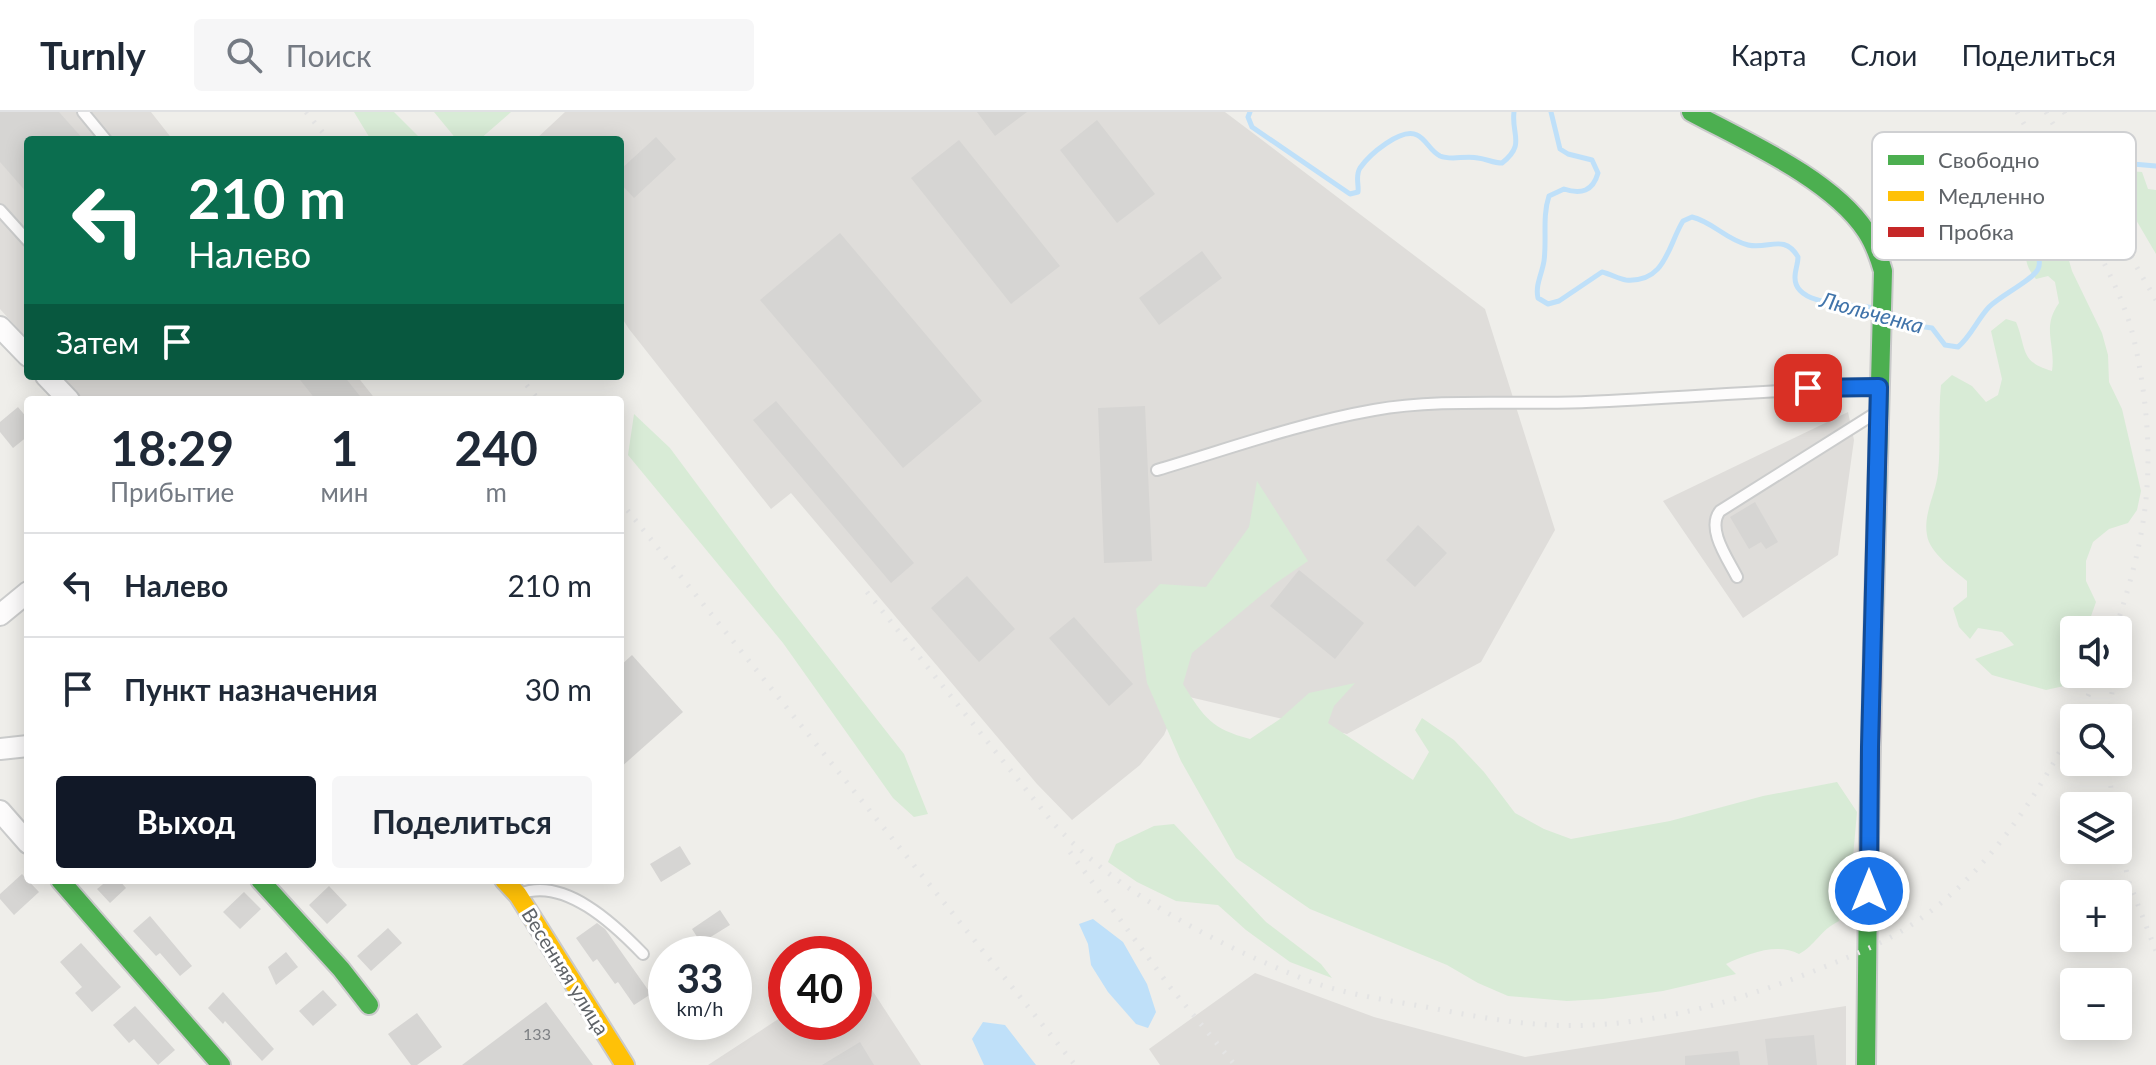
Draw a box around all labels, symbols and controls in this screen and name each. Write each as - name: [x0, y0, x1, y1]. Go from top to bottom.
- search box: [194, 19, 754, 91]
- text: Turnly: [40, 32, 146, 78]
- icon: search: [222, 33, 266, 77]
- text: Поиск: [286, 37, 372, 73]
- text: Карта: [1731, 38, 1806, 72]
- text: Слои: [1850, 38, 1917, 72]
- text: Поделиться: [1961, 38, 2116, 72]
- legend: [1872, 132, 2136, 260]
- text: Свободно: [1938, 146, 2039, 173]
- text: 210 m: [188, 164, 346, 231]
- icon: left: [56, 168, 160, 272]
- text: Медленно: [1938, 182, 2045, 209]
- text: Пробка: [1938, 218, 2014, 245]
- text: Налево: [188, 232, 311, 276]
- water label: Люльченка: [1817, 285, 1927, 339]
- icon: arrive: [155, 320, 199, 364]
- text: Затем: [56, 324, 139, 360]
- pin: [1774, 354, 1842, 422]
- icon: arrive: [1786, 366, 1830, 410]
- text: 18:29: [110, 419, 234, 476]
- text: 1: [330, 419, 358, 476]
- text: 240: [454, 419, 538, 476]
- text: Прибытие: [110, 476, 234, 508]
- text: мин: [320, 476, 368, 508]
- text: m: [485, 476, 507, 508]
- icon: left: [56, 563, 100, 607]
- text: Налево: [124, 567, 228, 603]
- text: 210 m: [507, 567, 592, 603]
- map controls: [2060, 616, 2132, 1040]
- button: sound: [2060, 616, 2132, 688]
- icon: arrive: [56, 667, 100, 711]
- text: Пункт назначения: [124, 671, 378, 707]
- text: 30 m: [525, 671, 592, 707]
- button: search: [2060, 704, 2132, 776]
- button: Выход: [56, 776, 316, 868]
- button: Поделиться: [332, 776, 592, 868]
- button: layers: [2060, 792, 2132, 864]
- position arrow: [1827, 849, 1911, 933]
- button: +: [2060, 880, 2132, 952]
- street label: Весенняя улица: [517, 903, 615, 1039]
- speed limit sign: 40: [768, 936, 872, 1040]
- text: 33: [677, 954, 723, 1002]
- button: −: [2060, 968, 2132, 1040]
- text: km/h: [677, 996, 723, 1020]
- house number: 133: [523, 1024, 551, 1043]

